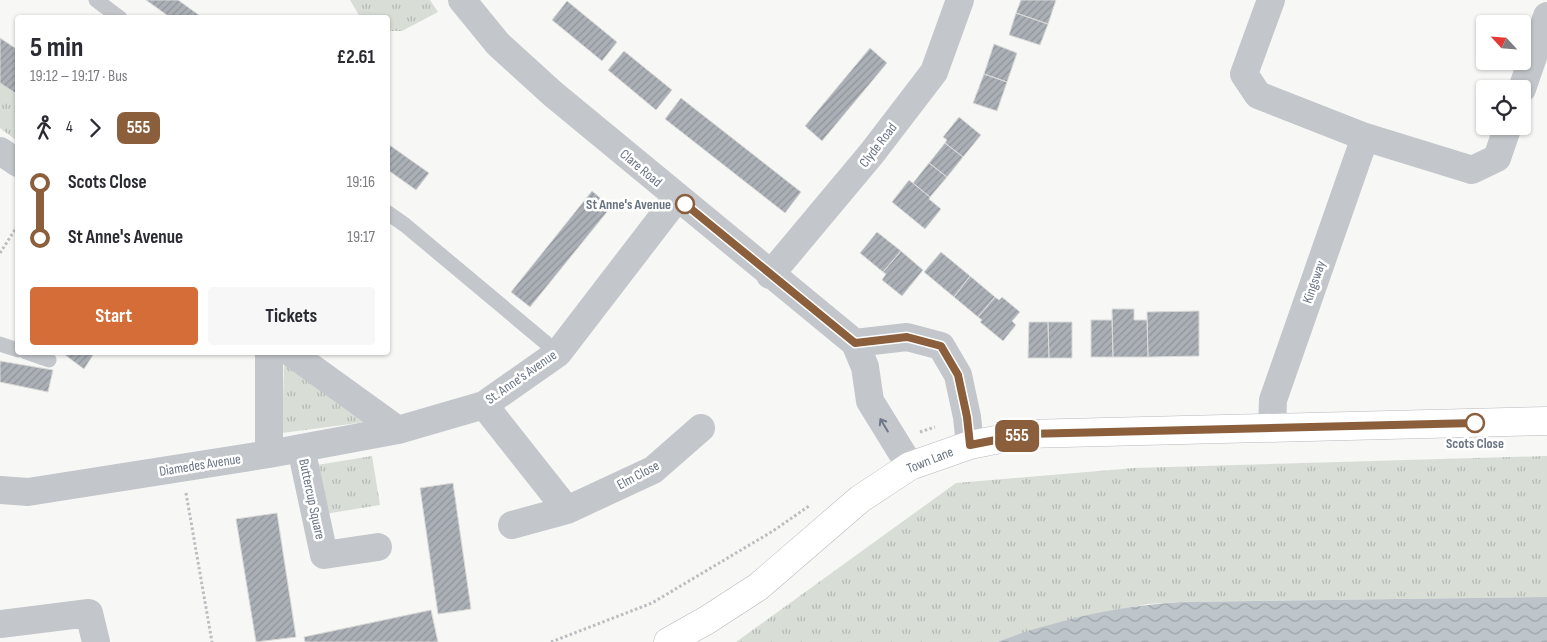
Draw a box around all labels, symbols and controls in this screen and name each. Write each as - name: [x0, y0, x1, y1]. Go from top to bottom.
- north arrow: [1476, 15, 1531, 70]
- map controls: [1476, 15, 1531, 135]
- text: 5 min: [30, 31, 83, 64]
- text: £2.61: [337, 46, 375, 69]
- text: 19:12 – 19:17 · Bus: [30, 67, 128, 86]
- button: locate: [1476, 80, 1531, 135]
- icon: walk: [30, 114, 58, 142]
- icon: forward: [81, 114, 109, 142]
- text: 555: [127, 117, 150, 138]
- text: 4: [66, 118, 73, 137]
- street label: Clyde Road: [855, 119, 901, 171]
- street label: Clare Road: [616, 145, 666, 191]
- text: Scots Close: [68, 171, 147, 194]
- text: 19:16: [347, 173, 375, 192]
- marker: St Anne's Avenue: [675, 194, 695, 214]
- place label: St Anne's Avenue: [586, 196, 671, 213]
- text: St Anne's Avenue: [68, 226, 183, 249]
- text: 19:17: [347, 228, 375, 247]
- street label: Kingsway: [1299, 258, 1329, 306]
- button: Start: [30, 287, 198, 345]
- button: Tickets: [208, 287, 375, 345]
- street label: St. Anne's Avenue: [482, 346, 560, 408]
- marker: Scots Close: [1465, 413, 1485, 433]
- one-way arrow: [879, 418, 889, 432]
- line badge: 555: [988, 420, 1046, 452]
- text: 555: [1005, 425, 1029, 446]
- place label: Scots Close: [1446, 435, 1504, 452]
- street label: Town Lane: [904, 443, 956, 477]
- street label: Diamedes Avenue: [158, 450, 242, 480]
- street label: Buttercup Square: [295, 457, 329, 541]
- street label: Elm Close: [614, 457, 662, 493]

